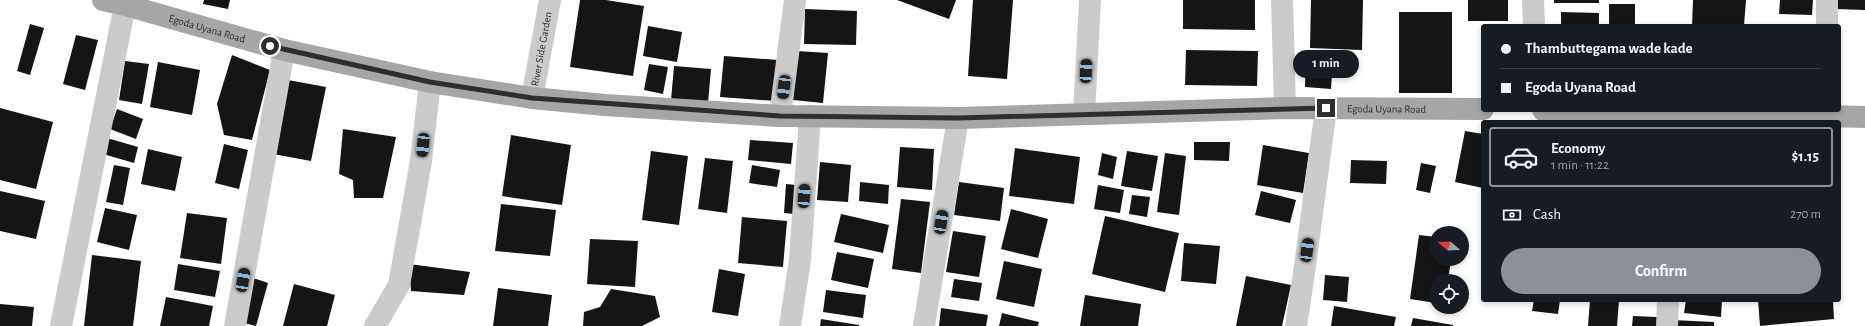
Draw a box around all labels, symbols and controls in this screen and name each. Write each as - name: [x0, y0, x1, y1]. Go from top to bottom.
- street label: River Side Garden: [529, 11, 554, 87]
- street label: Egoda Uyana Road: [167, 13, 247, 45]
- route start: [261, 37, 279, 55]
- text: Thambuttegama wade kade: [1525, 41, 1693, 56]
- callout: 1 min: [1293, 50, 1359, 78]
- text: 1 min: [1312, 57, 1340, 70]
- car: [1079, 59, 1093, 83]
- car: [777, 74, 791, 100]
- text: Egoda Uyana Road: [1525, 80, 1636, 95]
- route end: [1317, 99, 1335, 117]
- street label: Egoda Uyana Road: [1347, 103, 1427, 115]
- car: [416, 132, 430, 158]
- icon: car: [1503, 139, 1539, 175]
- text: Economy: [1551, 141, 1605, 156]
- text: $1.15: [1792, 149, 1819, 164]
- text: 1 min · 11:22: [1551, 159, 1609, 172]
- car: [797, 184, 811, 208]
- icon: cash: [1501, 204, 1523, 226]
- text: Cash: [1533, 207, 1561, 222]
- text: 270 m: [1790, 208, 1821, 221]
- car: [933, 209, 949, 235]
- north arrow: [1429, 226, 1469, 266]
- map controls: [1429, 226, 1469, 314]
- car: [1299, 237, 1315, 263]
- button: Confirm: [1501, 248, 1821, 294]
- car: [235, 267, 251, 293]
- button: locate: [1429, 274, 1469, 314]

